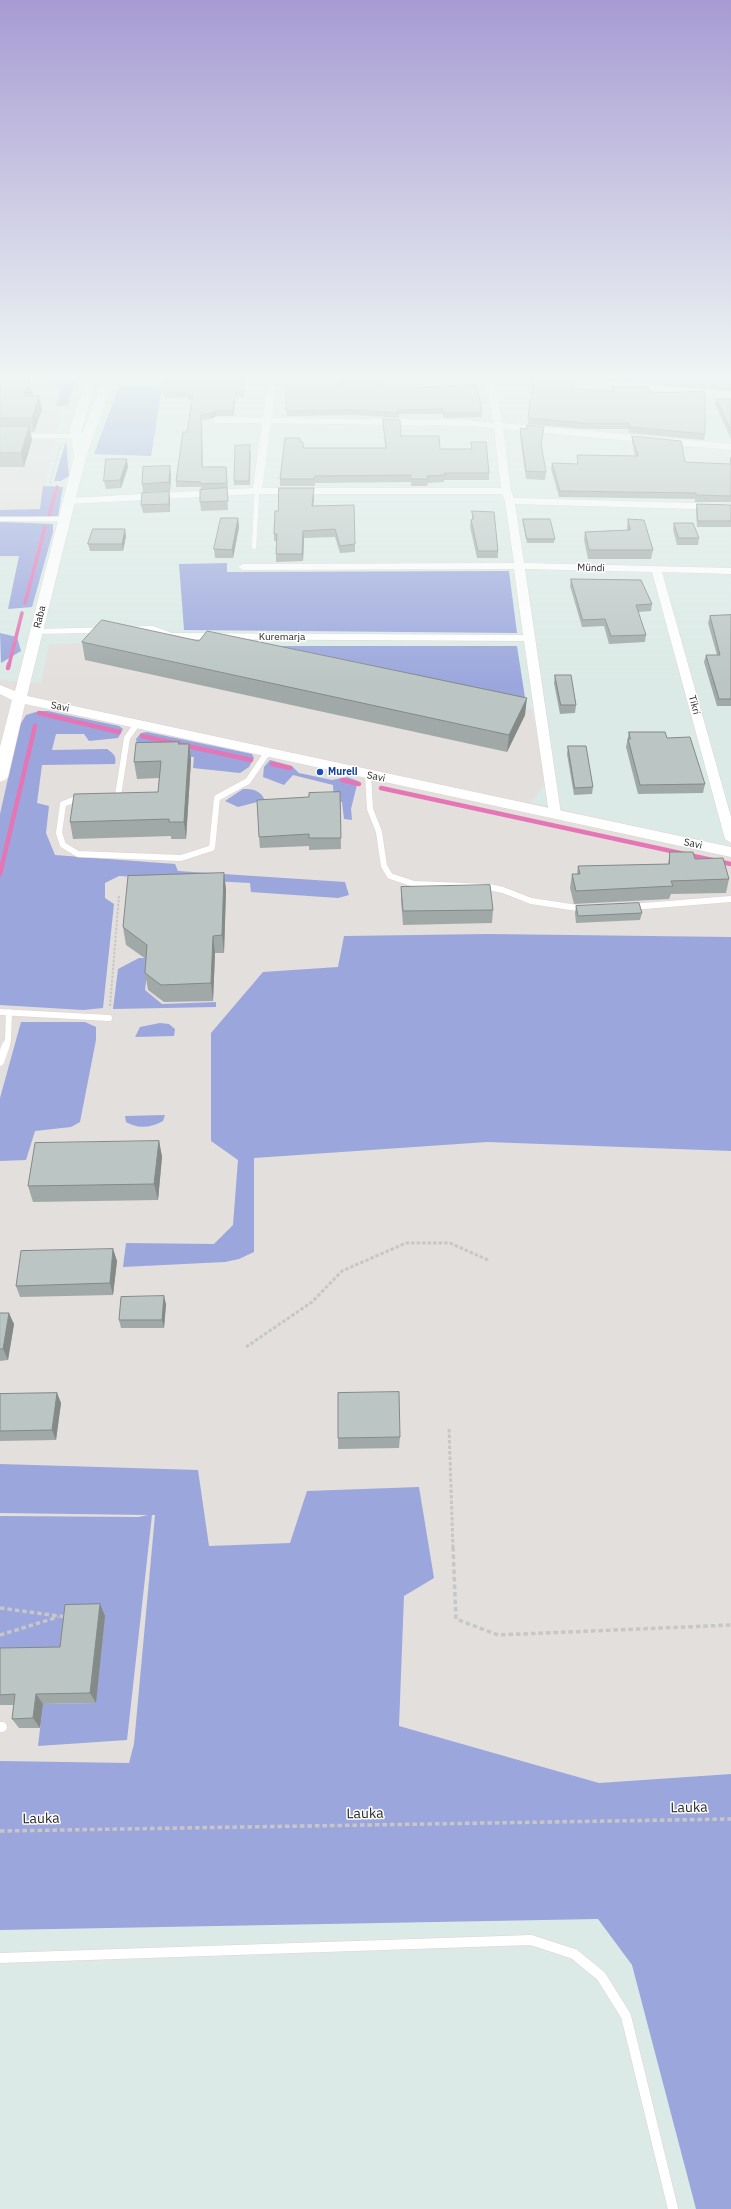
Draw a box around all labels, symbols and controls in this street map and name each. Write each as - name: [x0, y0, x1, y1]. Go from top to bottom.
- street label: Mündi: [577, 562, 605, 574]
- street label: Raba: [31, 604, 49, 630]
- street label: Kuremarja: [259, 631, 305, 643]
- street label: Tikri: [686, 694, 702, 716]
- street label: Savi: [50, 699, 70, 715]
- place label: Mureli: [328, 766, 358, 778]
- marker: Mureli: [315, 767, 325, 777]
- street label: Savi: [366, 769, 386, 785]
- street label: Savi: [683, 836, 703, 852]
- street label: Lauka: [670, 1799, 708, 1817]
- street label: Lauka: [346, 1805, 384, 1823]
- street label: Lauka: [22, 1810, 60, 1828]

